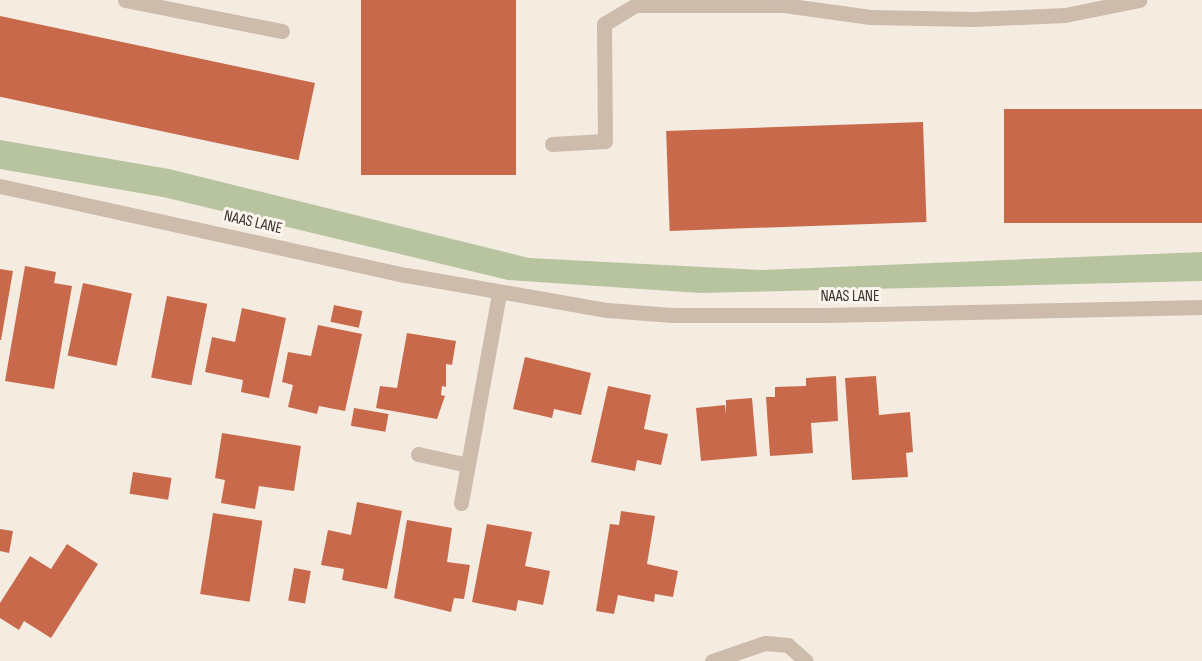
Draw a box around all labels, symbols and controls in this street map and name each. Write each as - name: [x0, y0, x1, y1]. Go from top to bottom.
- street label: NAAS LANE: [222, 207, 284, 239]
- street label: NAAS LANE: [820, 287, 880, 307]

